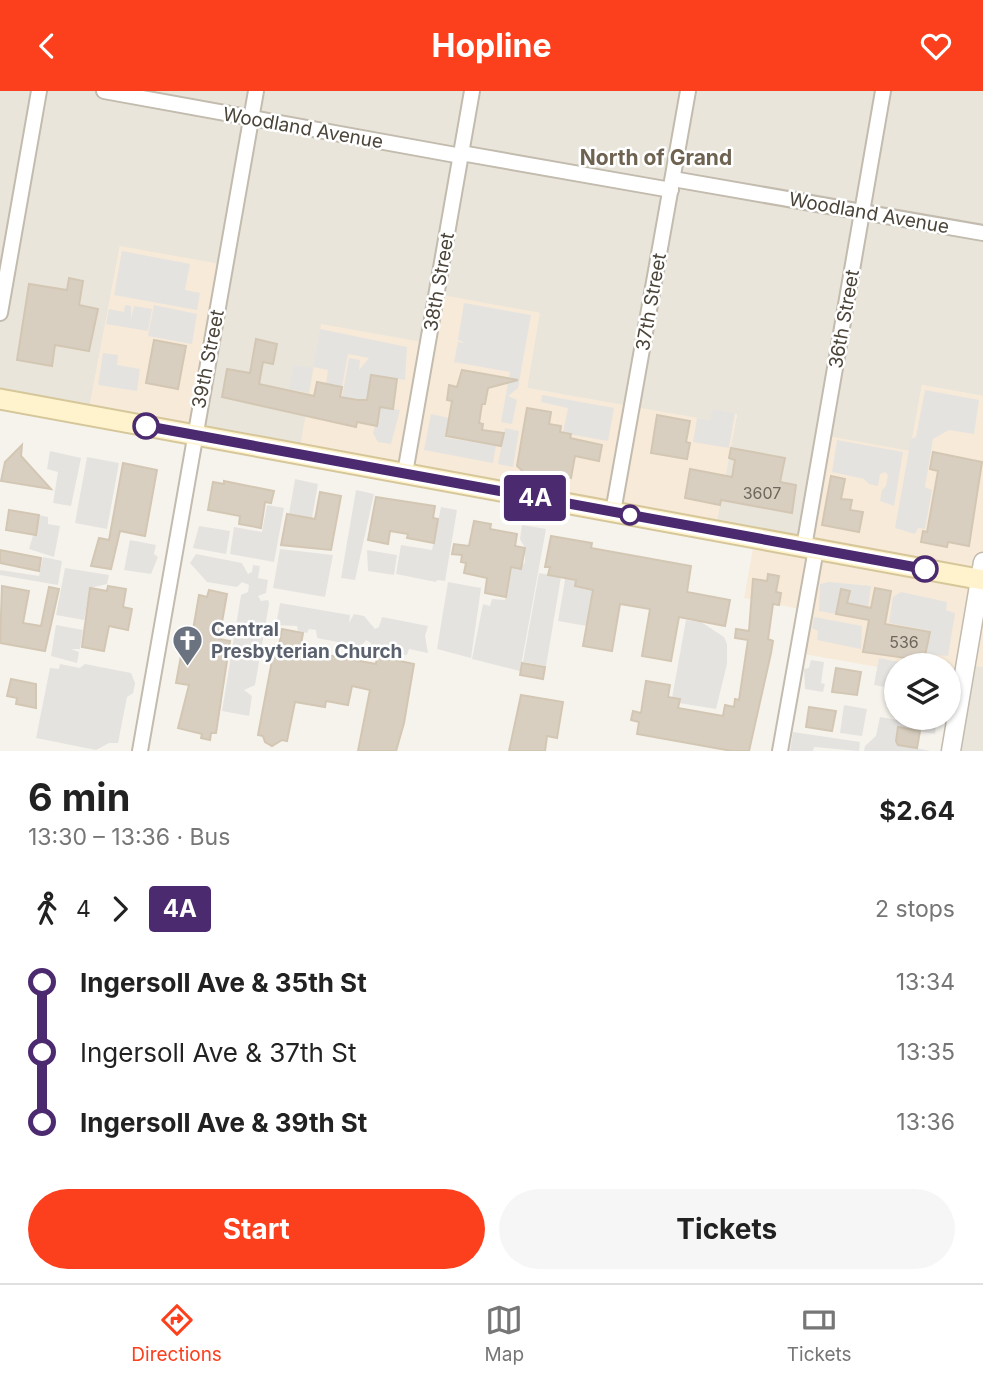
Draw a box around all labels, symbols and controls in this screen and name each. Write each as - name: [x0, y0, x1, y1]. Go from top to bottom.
- text: Hopline: [431, 26, 552, 65]
- icon: back: [28, 27, 66, 65]
- icon: heart: [917, 27, 955, 65]
- street label: Woodland Avenue: [221, 103, 385, 153]
- district label: North of Grand: [580, 145, 732, 170]
- street label: Woodland Avenue: [787, 188, 951, 238]
- street label: 38th Street: [419, 231, 459, 333]
- street label: 37th Street: [631, 251, 671, 353]
- street label: 36th Street: [824, 268, 864, 370]
- street label: 39th Street: [187, 308, 229, 410]
- unlabelled marker: [133, 413, 159, 439]
- line badge: 4A: [504, 475, 566, 521]
- text: 4A: [518, 483, 552, 512]
- house number: 3607: [743, 483, 781, 503]
- unlabelled marker: [620, 505, 640, 525]
- unlabelled marker: [912, 556, 938, 582]
- place label: Central Presbyterian Church: [211, 618, 402, 663]
- church icon: Central Presbyterian Church: [171, 623, 205, 667]
- house number: 536: [889, 632, 919, 652]
- map controls: [884, 653, 961, 730]
- button: layers: [884, 653, 961, 730]
- text: 6 min: [28, 774, 130, 820]
- text: $2.64: [879, 795, 955, 826]
- text: 13:30 – 13:36 · Bus: [28, 823, 230, 851]
- icon: walk: [28, 890, 66, 928]
- icon: forward: [101, 890, 139, 928]
- text: 4A: [163, 894, 197, 923]
- text: 4: [76, 895, 91, 923]
- text: 2 stops: [875, 895, 955, 923]
- text: Ingersoll Ave & 35th St: [80, 967, 367, 998]
- text: 13:34: [896, 968, 955, 996]
- text: Ingersoll Ave & 37th St: [80, 1037, 356, 1068]
- text: 13:35: [897, 1038, 955, 1066]
- text: Ingersoll Ave & 39th St: [80, 1107, 367, 1138]
- text: 13:36: [896, 1108, 955, 1136]
- button: Start: [28, 1189, 485, 1269]
- button: Tickets: [499, 1189, 955, 1269]
- tab: Directions: [131, 1301, 222, 1366]
- tab: Map: [485, 1301, 524, 1366]
- tab: Tickets: [787, 1301, 852, 1366]

